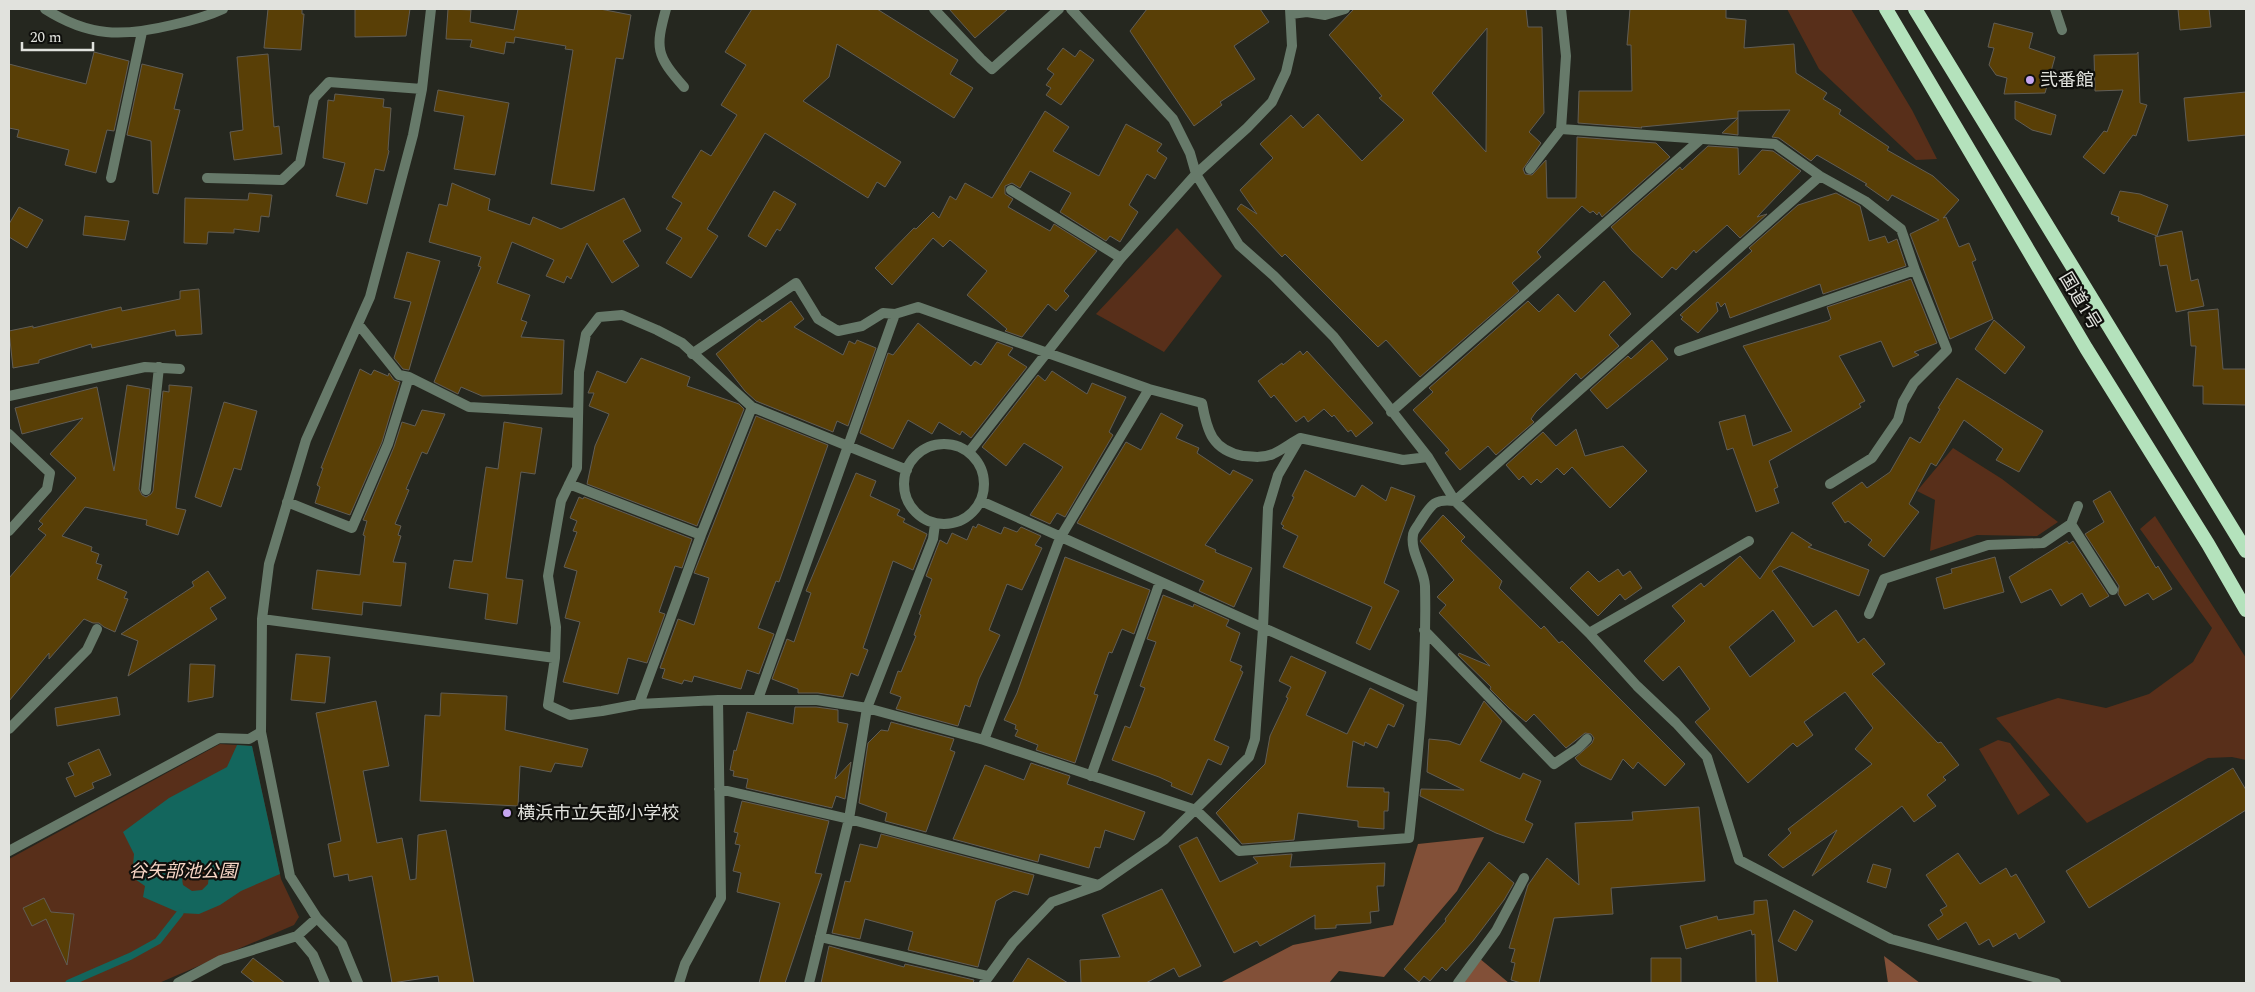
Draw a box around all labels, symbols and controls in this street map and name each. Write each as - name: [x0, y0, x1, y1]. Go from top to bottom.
- scale bar: [22, 20, 94, 52]
- text: 20 m: [30, 26, 62, 49]
- place label: 弐番館: [2040, 67, 2094, 94]
- marker: 弐番館: [2024, 74, 2036, 86]
- street label: 国道1号: [2052, 267, 2108, 335]
- place label: 横浜市立矢部小学校: [517, 800, 679, 827]
- marker: 横浜市立矢部小学校: [501, 807, 513, 819]
- park label: 谷矢部池公園: [129, 858, 240, 885]

